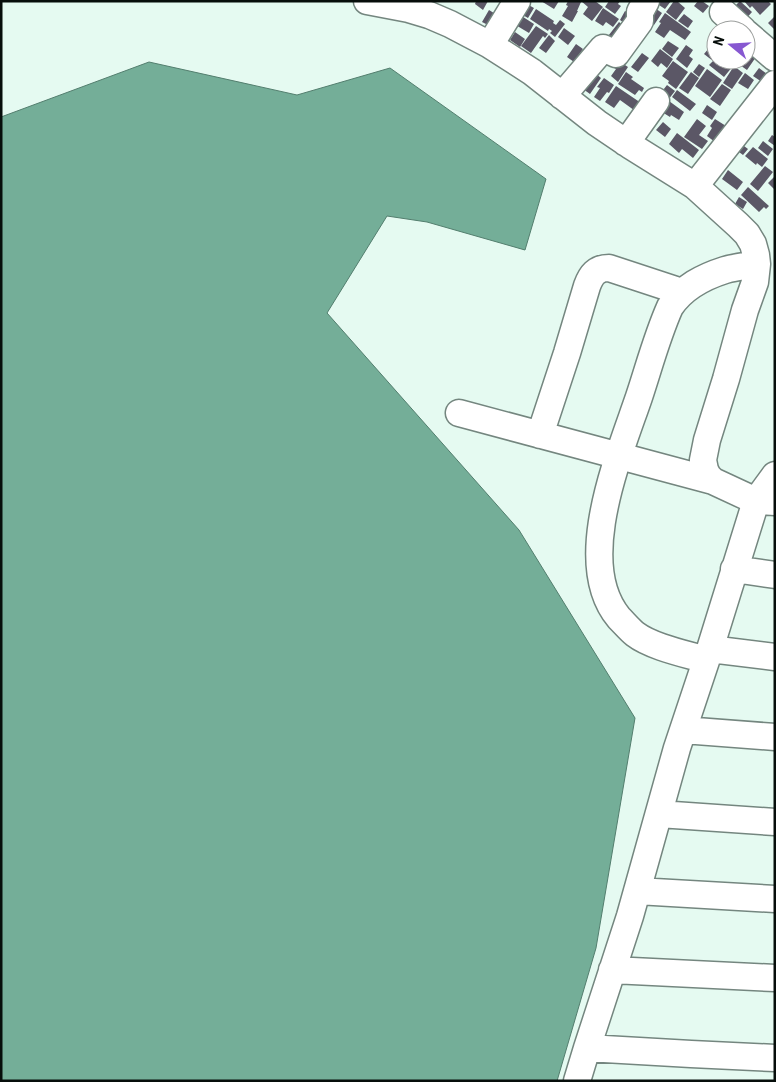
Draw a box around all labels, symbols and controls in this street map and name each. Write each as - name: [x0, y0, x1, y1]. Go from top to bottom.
- north arrow: [706, 20, 756, 70]
- text: N: [710, 34, 728, 48]

